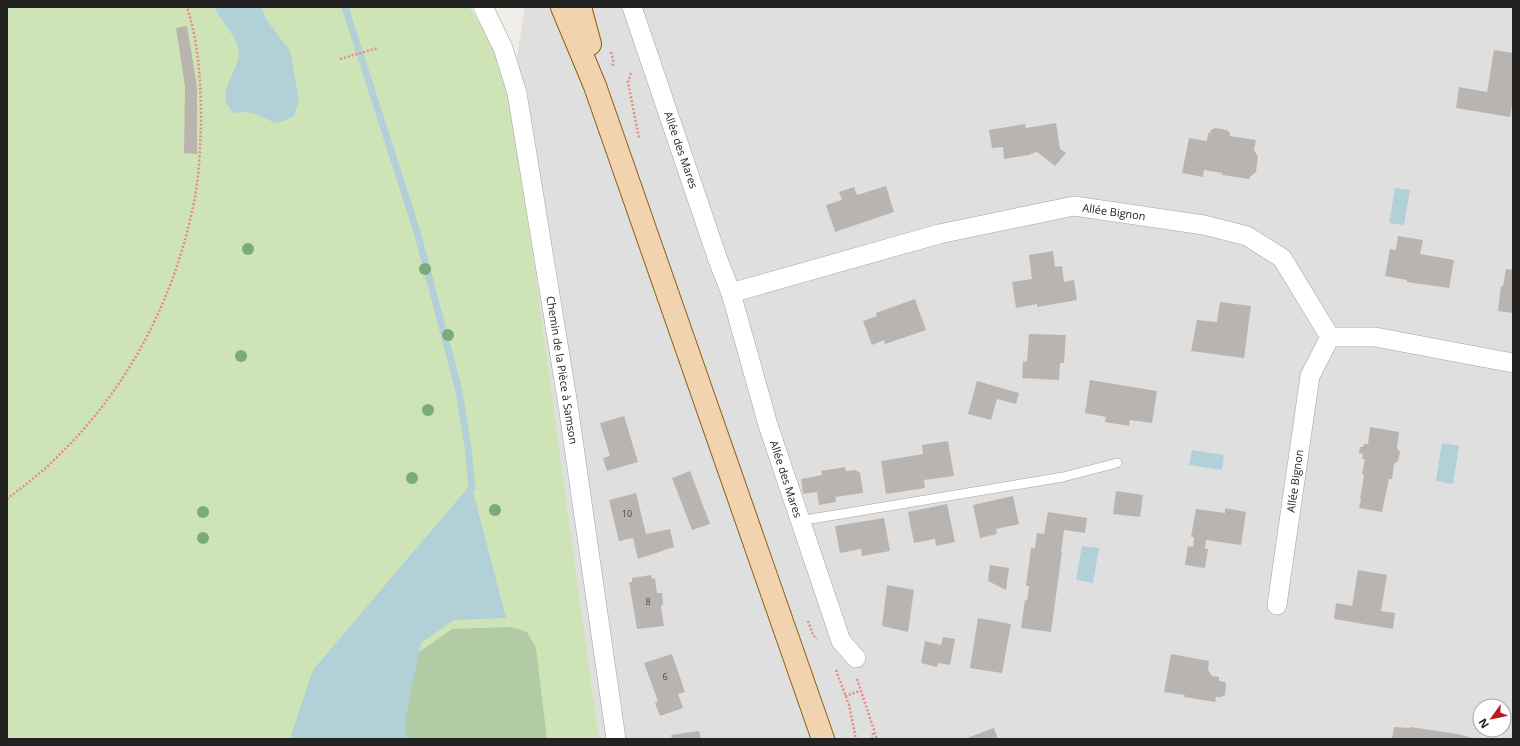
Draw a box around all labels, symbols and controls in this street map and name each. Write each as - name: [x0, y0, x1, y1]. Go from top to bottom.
- street label: Allée des Mares: [661, 109, 702, 190]
- street label: Allée Bignon: [1081, 200, 1147, 223]
- street label: Chemin de la Pièce à Samson: [543, 295, 582, 445]
- street label: Allée des Mares: [767, 438, 806, 520]
- street label: Allée Bignon: [1283, 448, 1306, 514]
- house number: 10: [622, 507, 632, 520]
- house number: 8: [645, 595, 651, 608]
- house number: 6: [662, 670, 668, 683]
- north arrow: [1472, 698, 1512, 738]
- text: N: [1474, 716, 1492, 732]

